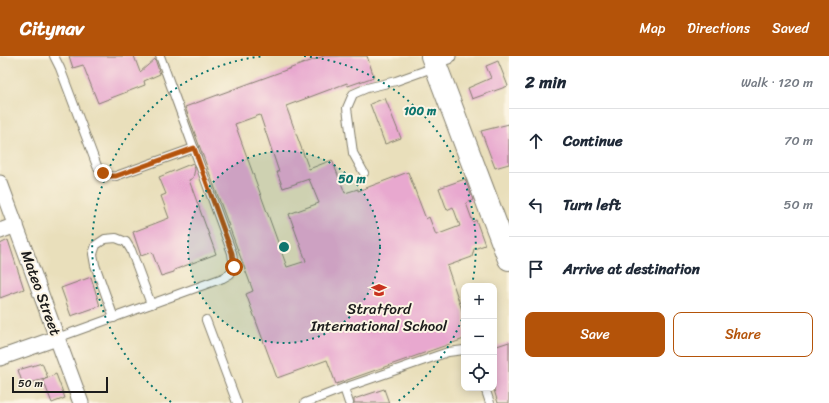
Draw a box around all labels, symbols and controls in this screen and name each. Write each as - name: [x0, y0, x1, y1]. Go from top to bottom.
- text: Citynav: [20, 12, 84, 45]
- text: Map: [639, 16, 665, 41]
- text: Directions: [687, 16, 750, 41]
- text: Saved: [772, 16, 809, 41]
- text: 2 min: [525, 67, 566, 97]
- text: Walk · 120 m: [741, 71, 813, 94]
- text: 100 m: [404, 100, 437, 122]
- text: Continue: [563, 128, 623, 154]
- text: 70 m: [784, 129, 813, 152]
- icon: ahead: [525, 130, 547, 152]
- route end: [94, 164, 112, 182]
- text: 50 m: [338, 168, 366, 190]
- text: Turn left: [563, 192, 621, 218]
- text: 50 m: [783, 193, 813, 216]
- icon: left: [525, 194, 547, 216]
- centre of rings: [277, 240, 291, 254]
- street label: Mateo Street: [13, 247, 69, 340]
- text: Arrive at destination: [563, 256, 700, 282]
- route start: [225, 258, 243, 276]
- icon: arrive: [525, 258, 547, 280]
- school or university icon: Stratford International School: [370, 281, 388, 299]
- map controls: [461, 283, 497, 391]
- button: +: [461, 283, 497, 319]
- place label: Stratford International School: [310, 296, 448, 339]
- button: Save: [525, 312, 665, 357]
- button: Share: [673, 312, 813, 357]
- button: −: [461, 319, 497, 355]
- button: locate: [461, 355, 497, 391]
- text: 50 m: [18, 374, 43, 393]
- scale bar: [12, 375, 108, 394]

